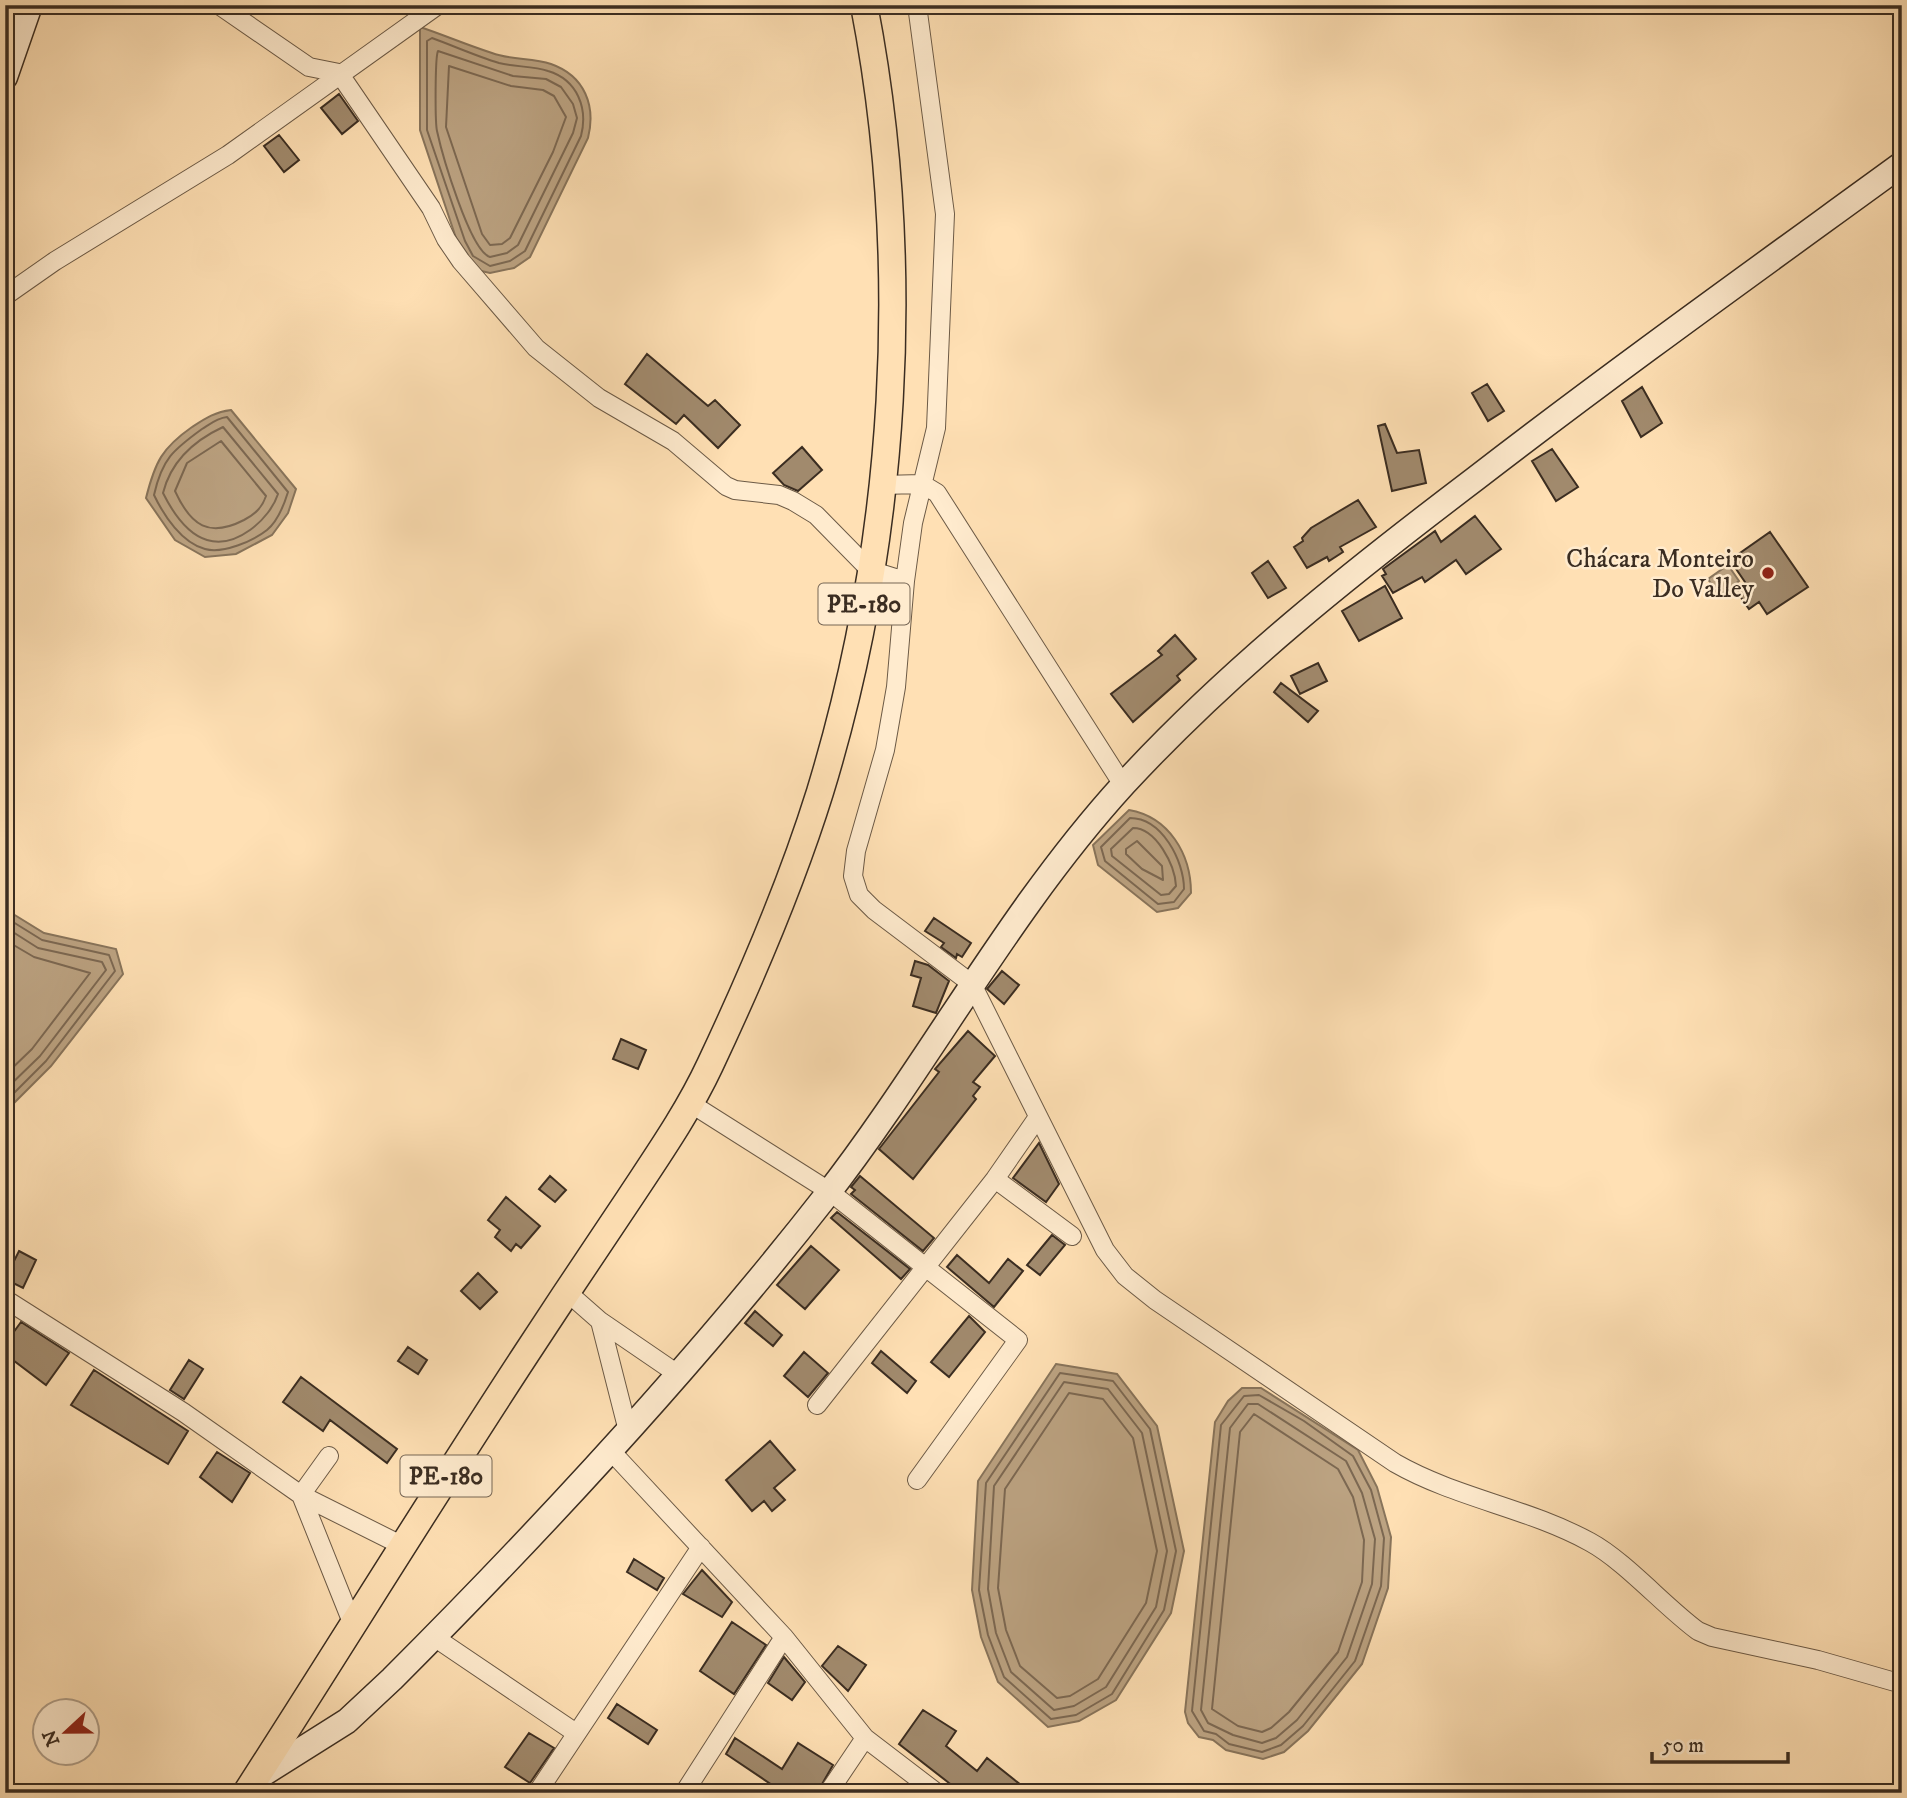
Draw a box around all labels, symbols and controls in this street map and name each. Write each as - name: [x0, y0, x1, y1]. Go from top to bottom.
- place label: Chácara Monteiro Do Valley: [1566, 543, 1755, 606]
- marker: Chácara Monteiro Do Valley: [1760, 565, 1776, 581]
- road number: PE-180: [818, 584, 910, 624]
- road number: PE-180: [400, 1456, 492, 1496]
- north arrow: [32, 1696, 102, 1766]
- scale bar: [1652, 1721, 1788, 1765]
- text: N: [38, 1726, 65, 1749]
- text: 50 m: [1662, 1733, 1704, 1759]

